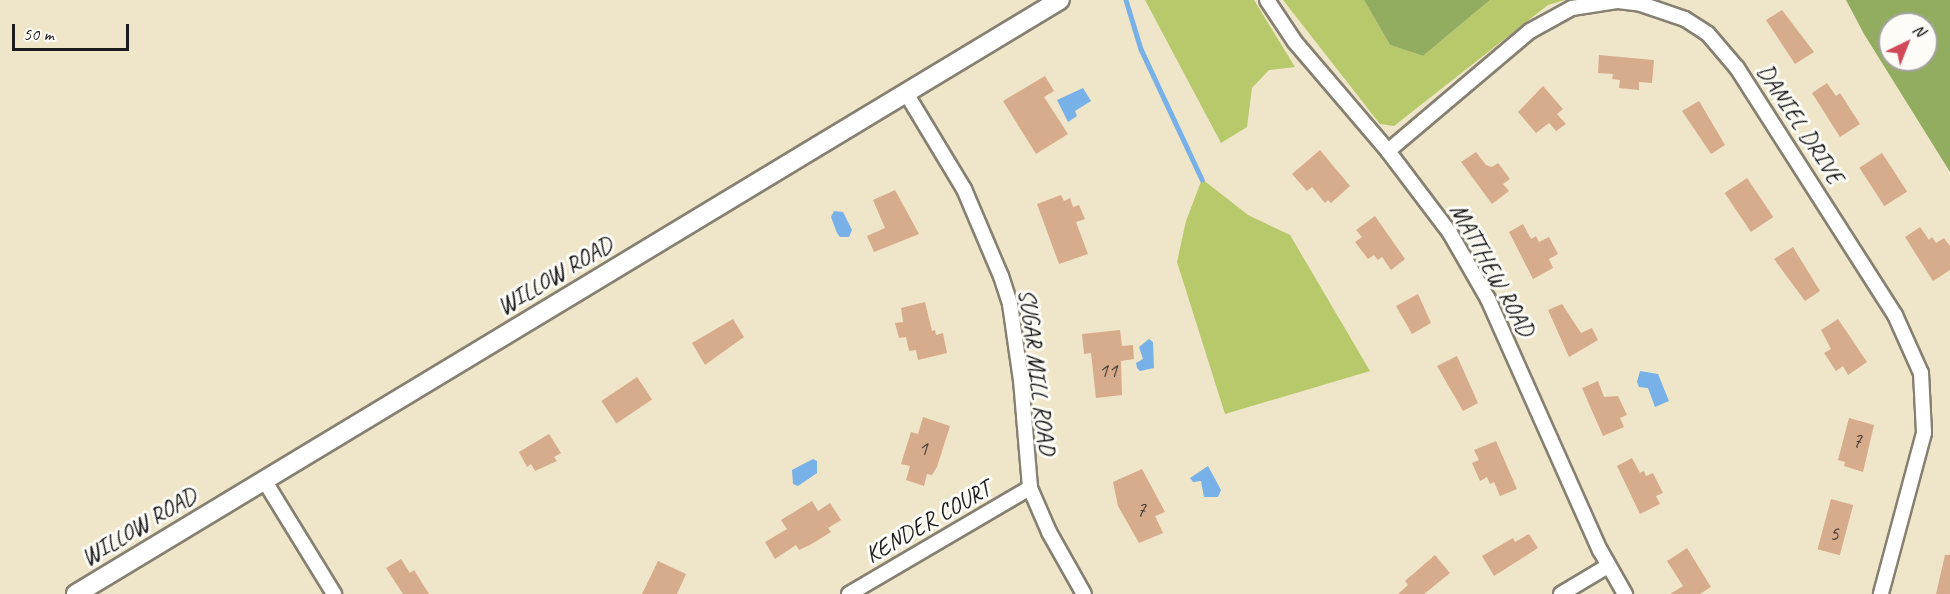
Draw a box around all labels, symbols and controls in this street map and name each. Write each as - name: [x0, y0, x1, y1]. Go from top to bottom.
- scale bar: [15, 12, 132, 50]
- north arrow: [1878, 12, 1938, 72]
- text: N: [1908, 20, 1929, 41]
- text: 50 m: [23, 23, 54, 45]
- street label: DANIEL DRIVE: [1751, 59, 1849, 189]
- street label: MATTHEW ROAD: [1443, 198, 1541, 342]
- street label: WILLOW ROAD: [492, 230, 618, 322]
- street label: SUGAR MILL ROAD: [1013, 287, 1061, 457]
- house number: 11: [1099, 357, 1117, 383]
- house number: 7: [1852, 427, 1862, 453]
- house number: 1: [918, 435, 928, 461]
- street label: KENDER COURT: [860, 474, 996, 570]
- street label: WILLOW ROAD: [76, 481, 202, 573]
- house number: 7: [1136, 496, 1146, 522]
- house number: 5: [1829, 520, 1839, 546]

